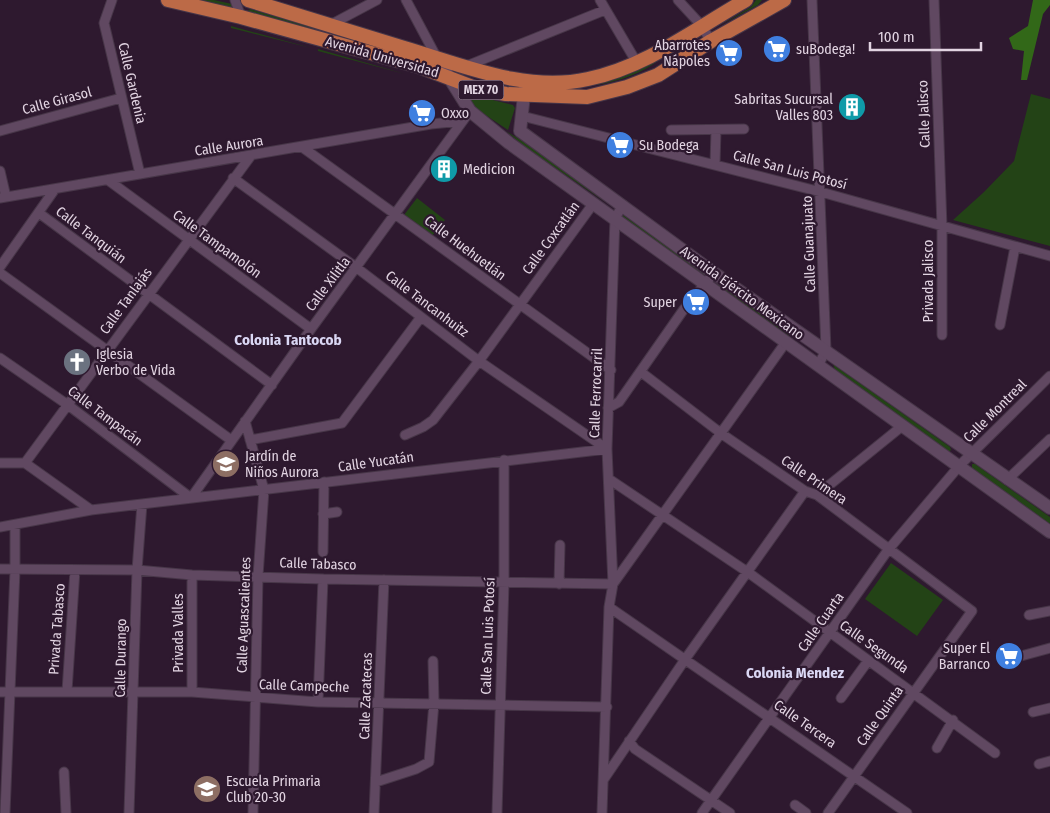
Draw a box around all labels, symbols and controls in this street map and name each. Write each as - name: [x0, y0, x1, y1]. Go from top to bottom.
- scale bar: [870, 20, 981, 52]
- text: 100 m: [878, 28, 915, 46]
- street label: Avenida Universidad: [323, 33, 441, 81]
- supermarket icon: suBodega!: [762, 34, 792, 64]
- place label: Abarrotes Nápoles: [654, 37, 710, 70]
- supermarket icon: Abarrotes Nápoles: [714, 38, 744, 68]
- street label: Calle Gardenia: [114, 41, 150, 125]
- place label: suBodega!: [796, 41, 855, 58]
- road number: MEX 70: [458, 80, 504, 100]
- street label: Calle Jalisco: [914, 80, 934, 148]
- street label: Calle Girasol: [20, 84, 94, 118]
- place label: Sabritas Sucursal Valles 803: [734, 91, 833, 124]
- building icon: Sabritas Sucursal Valles 803: [837, 92, 867, 122]
- supermarket icon: Oxxo: [407, 98, 437, 128]
- place label: Oxxo: [441, 105, 469, 122]
- supermarket icon: Su Bodega: [605, 130, 635, 160]
- street label: Calle Aurora: [194, 132, 265, 160]
- place label: Su Bodega: [639, 137, 699, 154]
- street label: Calle San Luis Potosí: [731, 147, 849, 194]
- building icon: Medicion: [429, 154, 459, 184]
- place label: Medicion: [463, 161, 515, 178]
- street label: Calle Guanajuato: [799, 195, 819, 293]
- street label: Calle Coxcatlán: [519, 198, 583, 278]
- street label: Calle Tanquián: [52, 203, 130, 267]
- street label: Calle Tampamolón: [169, 206, 265, 282]
- street label: Calle Huehuetlán: [421, 212, 509, 284]
- street label: Privada Jalisco: [920, 240, 937, 322]
- street label: Avenida Ejército Mexicano: [677, 242, 807, 344]
- street label: Calle Xilitla: [302, 253, 354, 315]
- street label: Calle Tanlajás: [96, 264, 156, 337]
- street label: Calle Tancanhuitz: [382, 267, 472, 341]
- supermarket icon: Super: [681, 287, 711, 317]
- place label: Super: [643, 294, 677, 311]
- district label: Colonia Tantocob: [234, 331, 342, 349]
- place label: Iglesia Verbo de Vida: [96, 346, 176, 379]
- church icon: Iglesia Verbo de Vida: [62, 347, 92, 377]
- street label: Calle Ferrocarril: [586, 347, 606, 438]
- street label: Calle Montreal: [960, 376, 1030, 446]
- street label: Calle Tampacán: [64, 382, 146, 450]
- place label: Jardín de Niños Aurora: [245, 448, 319, 481]
- street label: Calle Yucatán: [337, 448, 415, 476]
- school or university icon: Jardín de Niños Aurora: [211, 449, 241, 479]
- street label: Calle Primera: [778, 452, 850, 508]
- street label: Calle Tabasco: [279, 554, 357, 574]
- street label: Calle Aguascalientes: [233, 557, 255, 673]
- street label: Calle San Luis Potosí: [477, 577, 499, 695]
- street label: Privada Tabasco: [45, 583, 69, 675]
- street label: Calle Cuarta: [794, 589, 848, 655]
- street label: Privada Valles: [170, 593, 187, 673]
- street label: Calle Segunda: [836, 617, 912, 677]
- street label: Calle Durango: [112, 618, 130, 698]
- place label: Super El Barranco: [939, 640, 990, 673]
- supermarket icon: Super El Barranco: [994, 641, 1024, 671]
- street label: Calle Zacatecas: [356, 652, 376, 740]
- district label: Colonia Mendez: [746, 664, 845, 682]
- street label: Calle Campeche: [258, 676, 350, 696]
- street label: Calle Quinta: [853, 683, 907, 749]
- street label: Calle Tercera: [771, 696, 840, 752]
- place label: Escuela Primaria Club 20-30: [226, 773, 321, 806]
- school or university icon: Escuela Primaria Club 20-30: [192, 774, 222, 804]

